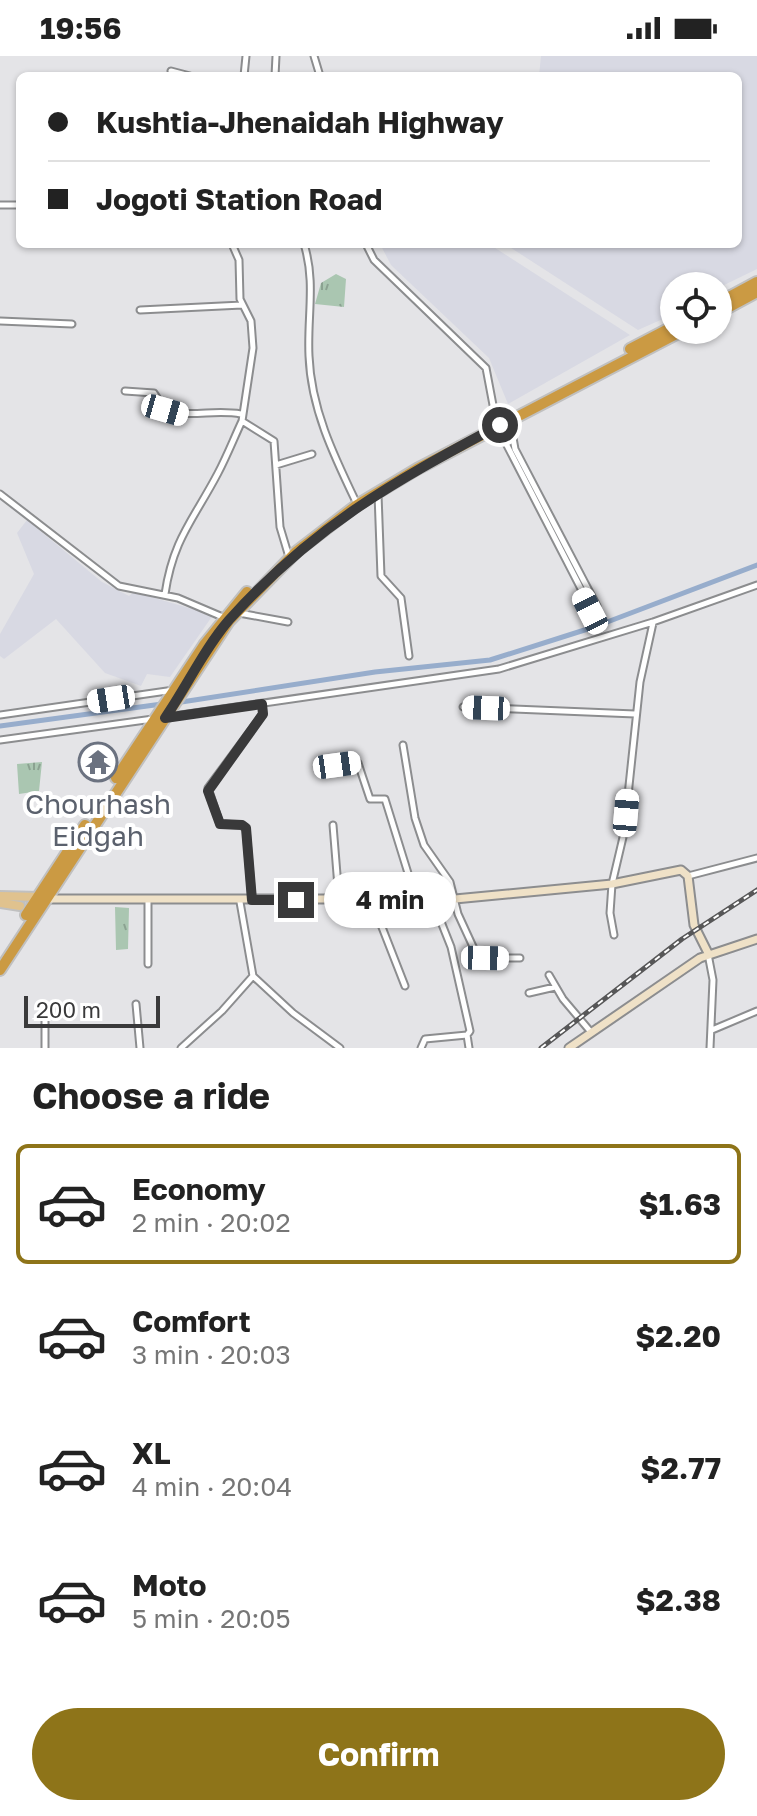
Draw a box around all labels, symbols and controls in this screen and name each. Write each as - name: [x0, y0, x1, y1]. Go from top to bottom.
- text: 19:56: [40, 10, 121, 46]
- text: Kushtia-Jhenaidah Highway: [96, 104, 504, 140]
- text: Jogoti Station Road: [96, 181, 382, 217]
- map controls: [660, 272, 732, 344]
- button: locate: [660, 272, 732, 344]
- car: [139, 392, 191, 428]
- route start: [482, 407, 518, 443]
- car: [568, 584, 612, 638]
- car: [85, 683, 137, 715]
- car: [462, 695, 510, 721]
- temple icon: Chourhash Eidgah: [77, 741, 119, 783]
- car: [312, 750, 362, 780]
- place label: Chourhash Eidgah: [25, 787, 171, 852]
- car: [612, 788, 640, 838]
- callout: 4 min: [324, 872, 456, 928]
- route end: [278, 882, 314, 918]
- text: 4 min: [356, 884, 424, 915]
- car: [461, 946, 509, 970]
- scale bar: [24, 992, 160, 1028]
- text: 200 m: [36, 996, 101, 1023]
- text: Choose a ride: [32, 1074, 270, 1117]
- icon: car: [36, 1168, 108, 1240]
- text: Economy: [132, 1171, 266, 1207]
- text: $1.63: [639, 1186, 721, 1222]
- text: 2 min · 20:02: [132, 1207, 291, 1238]
- icon: car: [36, 1300, 108, 1372]
- text: Comfort: [132, 1303, 251, 1339]
- text: $2.20: [635, 1318, 721, 1354]
- text: 3 min · 20:03: [132, 1339, 291, 1370]
- icon: car: [36, 1432, 108, 1504]
- text: XL: [132, 1435, 171, 1471]
- text: $2.77: [640, 1450, 721, 1486]
- text: 4 min · 20:04: [132, 1471, 292, 1502]
- icon: car: [36, 1564, 108, 1636]
- text: Moto: [132, 1567, 207, 1603]
- text: $2.38: [636, 1582, 721, 1618]
- text: 5 min · 20:05: [132, 1603, 291, 1634]
- button: Confirm: [32, 1708, 725, 1800]

